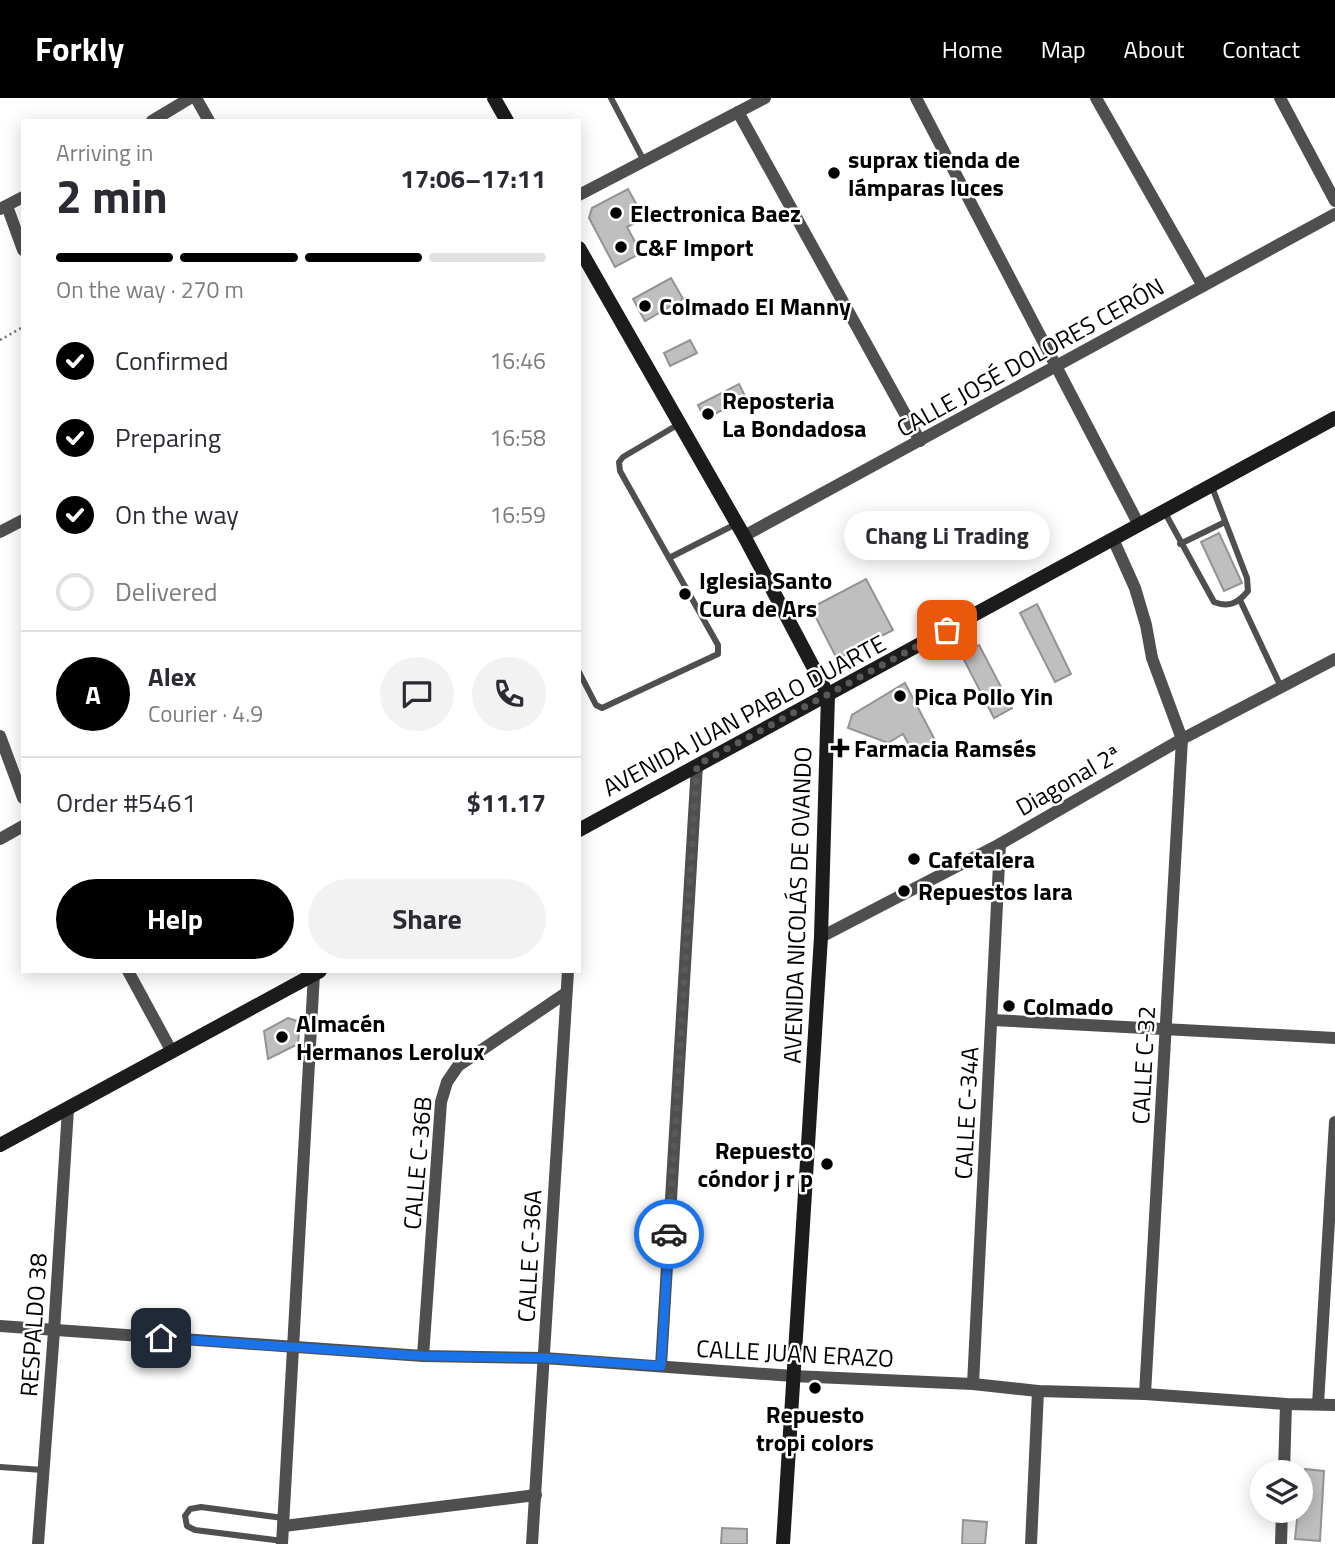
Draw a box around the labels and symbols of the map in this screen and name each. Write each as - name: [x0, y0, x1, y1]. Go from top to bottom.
- place label: suprax tienda de lámparas luces: [848, 141, 1020, 205]
- marker: suprax tienda de lámparas luces: [826, 165, 842, 181]
- place label: Electronica Baez: [630, 195, 801, 231]
- marker: Electronica Baez: [608, 205, 624, 221]
- place label: C&F Import: [635, 229, 754, 265]
- marker: C&F Import: [613, 239, 629, 255]
- street label: CALLE JOSÉ DOLORES CERÓN: [890, 268, 1170, 446]
- place label: Colmado El Manny: [659, 288, 851, 324]
- marker: Colmado El Manny: [637, 298, 653, 314]
- place label: Reposteria La Bondadosa: [722, 382, 867, 446]
- marker: Reposteria La Bondadosa: [700, 406, 716, 422]
- callout: Chang Li Trading: [844, 511, 1050, 560]
- place label: Iglesia Santo Cura de Ars: [699, 562, 832, 626]
- marker: Iglesia Santo Cura de Ars: [677, 586, 693, 602]
- pin: [917, 600, 977, 660]
- street label: AVENIDA JUAN PABLO DUARTE: [596, 625, 892, 805]
- place label: Pica Pollo Yin: [914, 678, 1053, 714]
- marker: Pica Pollo Yin: [892, 688, 908, 704]
- place label: Farmacia Ramsés: [854, 730, 1036, 766]
- street label: Diagonal 2ª: [1009, 735, 1127, 825]
- marker: Farmacia Ramsés: [832, 740, 848, 756]
- street label: AVENIDA NICOLÁS DE OVANDO: [773, 746, 821, 1064]
- place label: Cafetalera: [928, 841, 1035, 877]
- marker: Cafetalera: [906, 851, 922, 867]
- place label: Repuestos lara: [918, 873, 1073, 909]
- marker: Repuestos lara: [896, 883, 912, 899]
- place label: Colmado: [1023, 988, 1113, 1024]
- marker: Colmado: [1001, 998, 1017, 1014]
- place label: Almacén Hermanos Lerolux: [296, 1005, 485, 1069]
- street label: CALLE C-32: [1122, 1005, 1164, 1125]
- marker: Almacén Hermanos Lerolux: [274, 1029, 290, 1045]
- street label: CALLE C-34A: [945, 1046, 987, 1180]
- street label: CALLE C-36B: [393, 1095, 441, 1231]
- place label: Repuesto cóndor j r p: [697, 1132, 813, 1196]
- marker: Repuesto cóndor j r p: [819, 1156, 835, 1172]
- street label: CALLE C-36A: [508, 1189, 550, 1323]
- courier: [634, 1199, 704, 1269]
- street label: RESPALDO 38: [10, 1252, 56, 1398]
- pin: [131, 1308, 191, 1368]
- street label: CALLE JUAN ERAZO: [695, 1330, 895, 1376]
- marker: Repuesto tropi colors: [807, 1380, 823, 1396]
- place label: Repuesto tropi colors: [756, 1396, 874, 1460]

